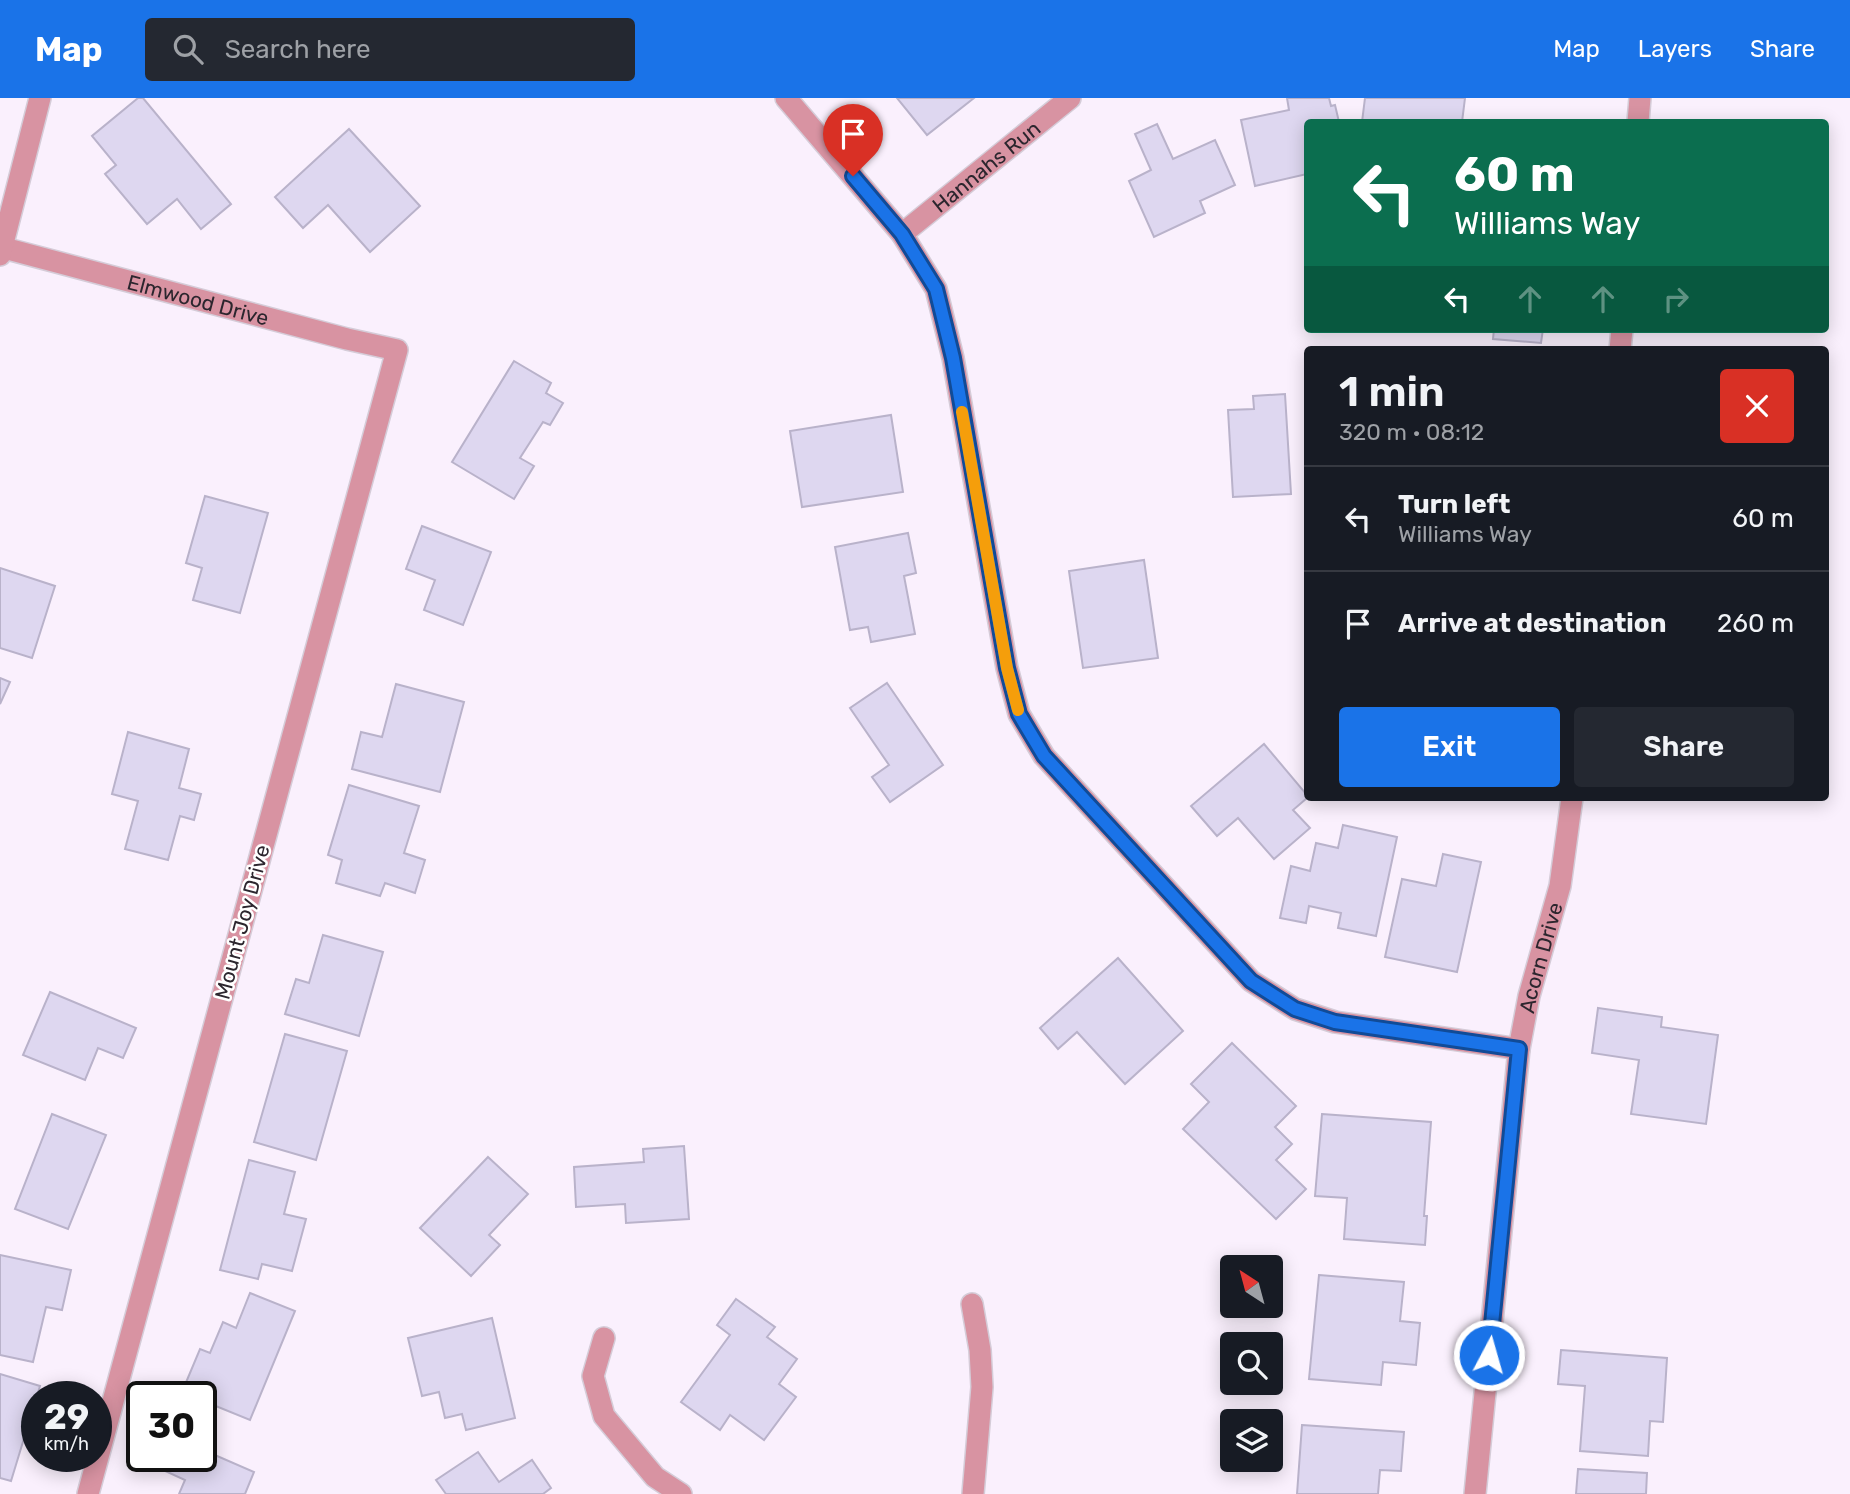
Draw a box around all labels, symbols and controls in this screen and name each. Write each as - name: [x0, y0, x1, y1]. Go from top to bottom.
- search box: [145, 18, 635, 81]
- text: Map: [35, 30, 103, 69]
- icon: search: [169, 30, 207, 68]
- text: Search here: [225, 34, 370, 65]
- text: Map: [1553, 35, 1600, 63]
- text: Layers: [1638, 35, 1712, 63]
- text: Share: [1750, 35, 1815, 63]
- pin: [823, 104, 883, 176]
- icon: arrive: [834, 115, 872, 153]
- street label: Hannahs Run: [927, 115, 1045, 217]
- text: 60 m: [1454, 145, 1575, 203]
- icon: left: [1339, 147, 1430, 238]
- text: Williams Way: [1454, 204, 1640, 242]
- street label: Elmwood Drive: [125, 269, 272, 330]
- icon: left: [1438, 280, 1476, 318]
- icon: ahead: [1511, 280, 1549, 318]
- icon: ahead: [1584, 280, 1622, 318]
- icon: right: [1657, 280, 1695, 318]
- text: 1 min: [1339, 367, 1445, 417]
- button: close: [1720, 369, 1794, 443]
- text: 320 m · 08:12: [1339, 418, 1484, 446]
- text: Turn left: [1398, 489, 1510, 520]
- icon: left: [1339, 500, 1377, 538]
- text: 60 m: [1732, 503, 1794, 534]
- text: Williams Way: [1398, 520, 1532, 548]
- icon: arrive: [1339, 605, 1377, 643]
- text: Arrive at destination: [1398, 608, 1666, 639]
- text: 260 m: [1717, 608, 1794, 639]
- button: Exit: [1339, 707, 1560, 787]
- button: Share: [1574, 707, 1794, 787]
- street label: Mount Joy Drive: [209, 842, 275, 1002]
- street label: Acorn Drive: [1514, 899, 1567, 1015]
- north arrow: [1220, 1255, 1283, 1318]
- map controls: [1220, 1255, 1283, 1472]
- position arrow: [1452, 1318, 1526, 1392]
- button: search: [1220, 1332, 1283, 1395]
- speed limit sign: 30: [126, 1381, 217, 1472]
- text: 29: [44, 1396, 89, 1438]
- button: layers: [1220, 1409, 1283, 1472]
- text: km/h: [44, 1433, 89, 1455]

